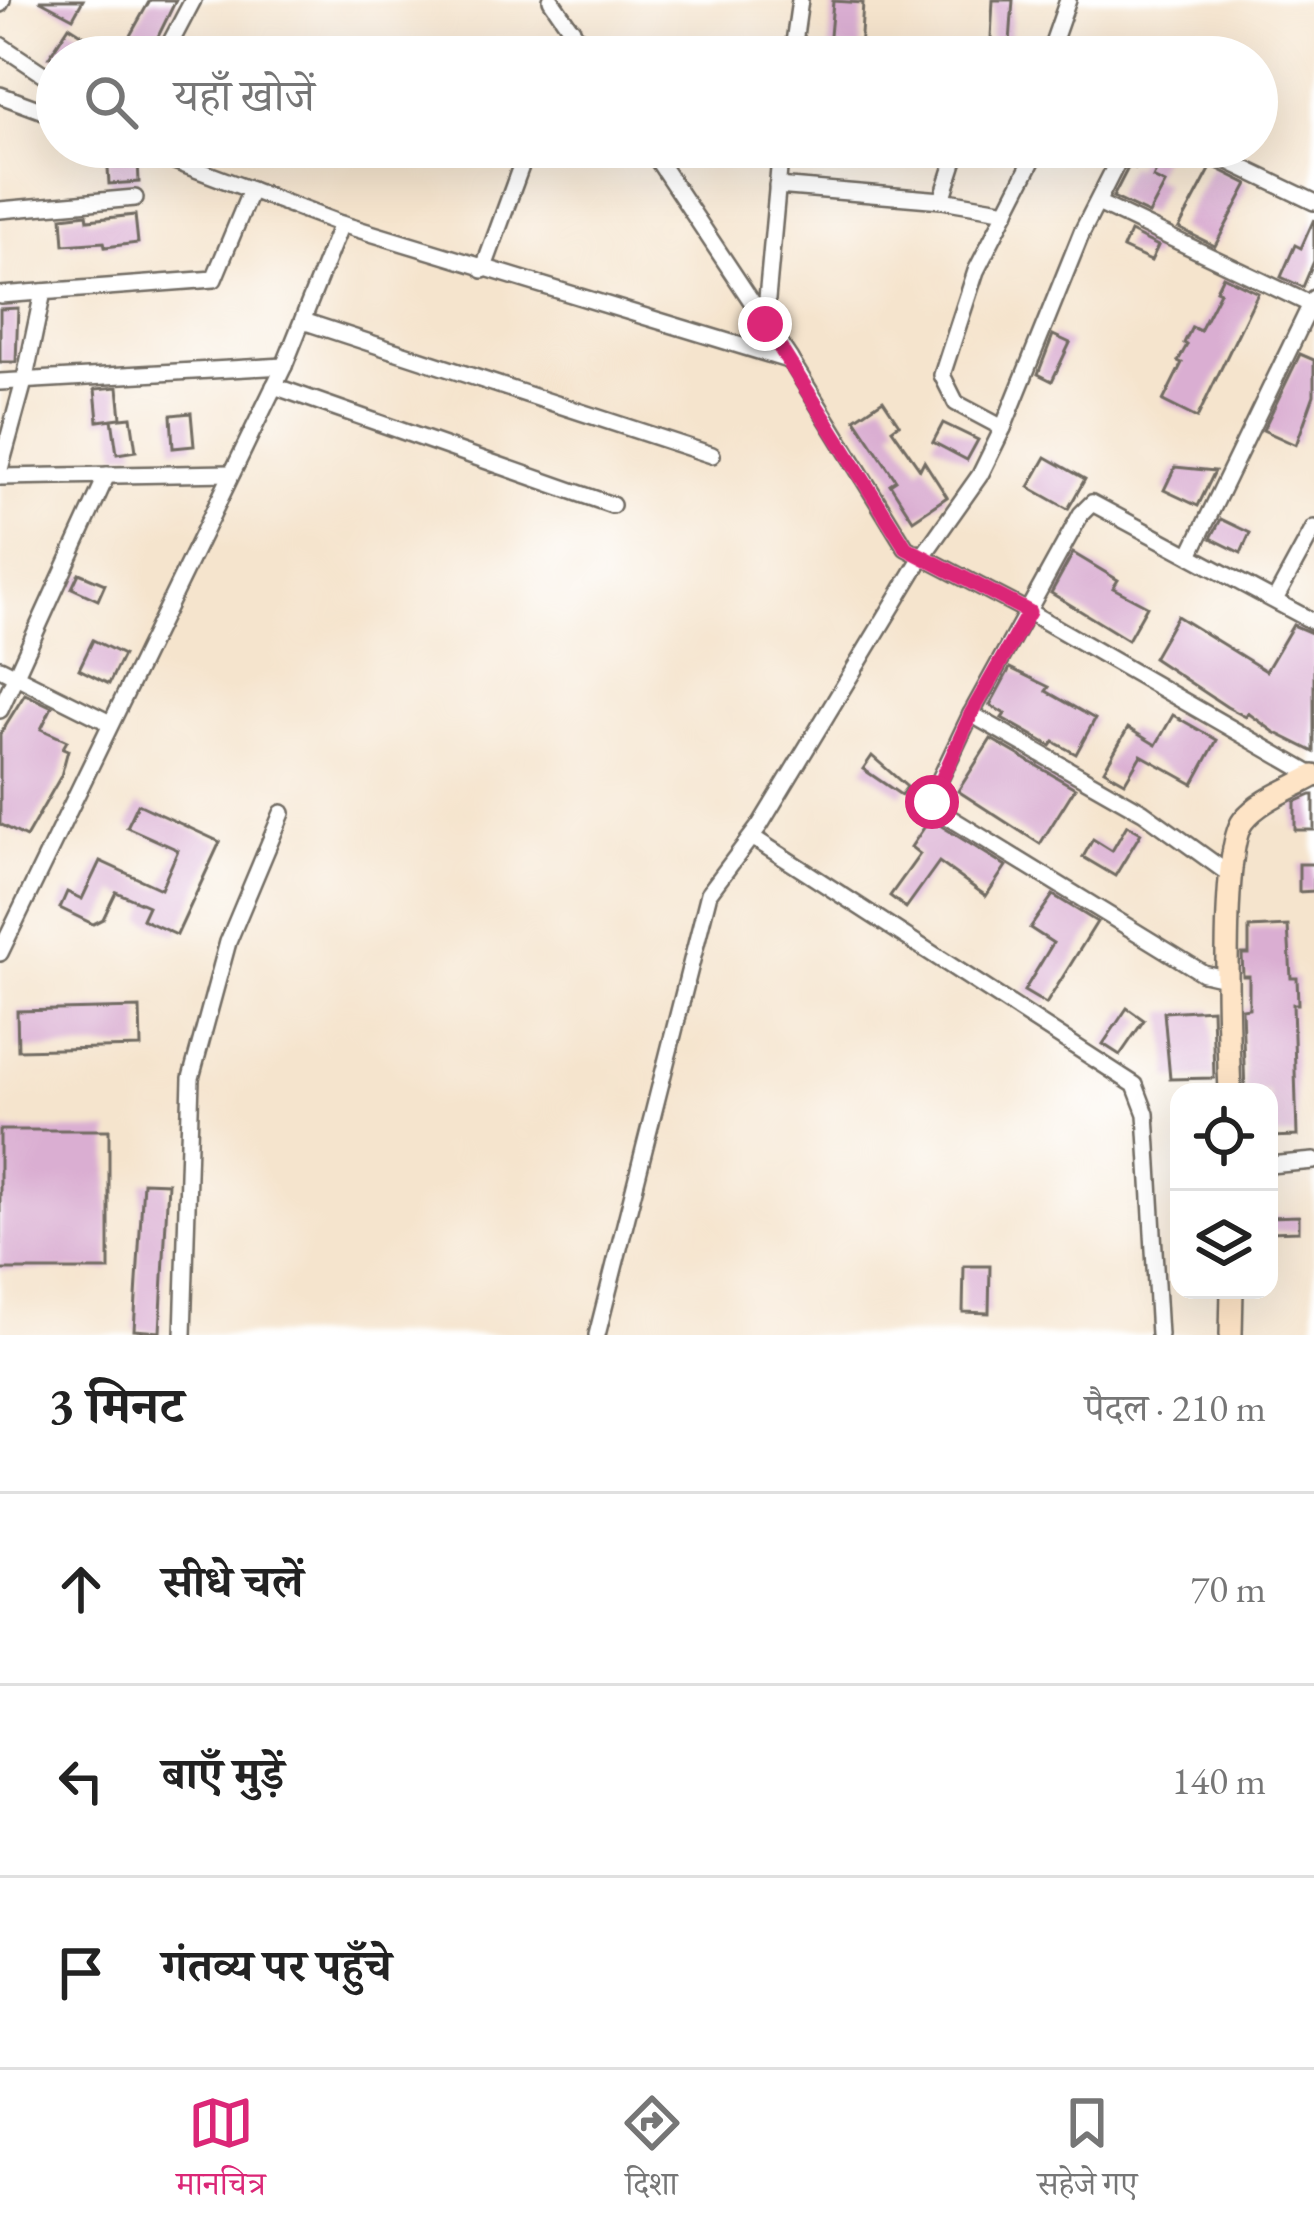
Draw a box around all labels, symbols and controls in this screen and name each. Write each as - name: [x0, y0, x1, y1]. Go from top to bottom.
- search box: [36, 36, 1278, 168]
- text: यहाँ खोजें: [174, 66, 315, 124]
- icon: search: [78, 69, 144, 135]
- route end: [738, 297, 792, 351]
- route start: [905, 775, 959, 829]
- map controls: [1170, 1083, 1278, 1299]
- button: locate: [1170, 1083, 1278, 1191]
- button: layers: [1170, 1191, 1278, 1299]
- text: 3 मिनट: [48, 1372, 184, 1438]
- text: पैदल · 210 m: [1085, 1382, 1266, 1433]
- text: सीधे चलें: [162, 1552, 303, 1610]
- icon: ahead: [48, 1556, 114, 1622]
- text: 70 m: [1190, 1563, 1266, 1614]
- text: बाएँ मुड़ें: [162, 1744, 284, 1802]
- icon: left: [48, 1748, 114, 1814]
- text: 140 m: [1172, 1755, 1266, 1806]
- text: गंतव्य पर पहुँचे: [162, 1936, 391, 1994]
- icon: arrive: [48, 1940, 114, 2006]
- tab: मानचित्र: [176, 2090, 266, 2216]
- tab: दिशा: [619, 2090, 685, 2216]
- tab: सहेजे गए: [1037, 2090, 1138, 2216]

